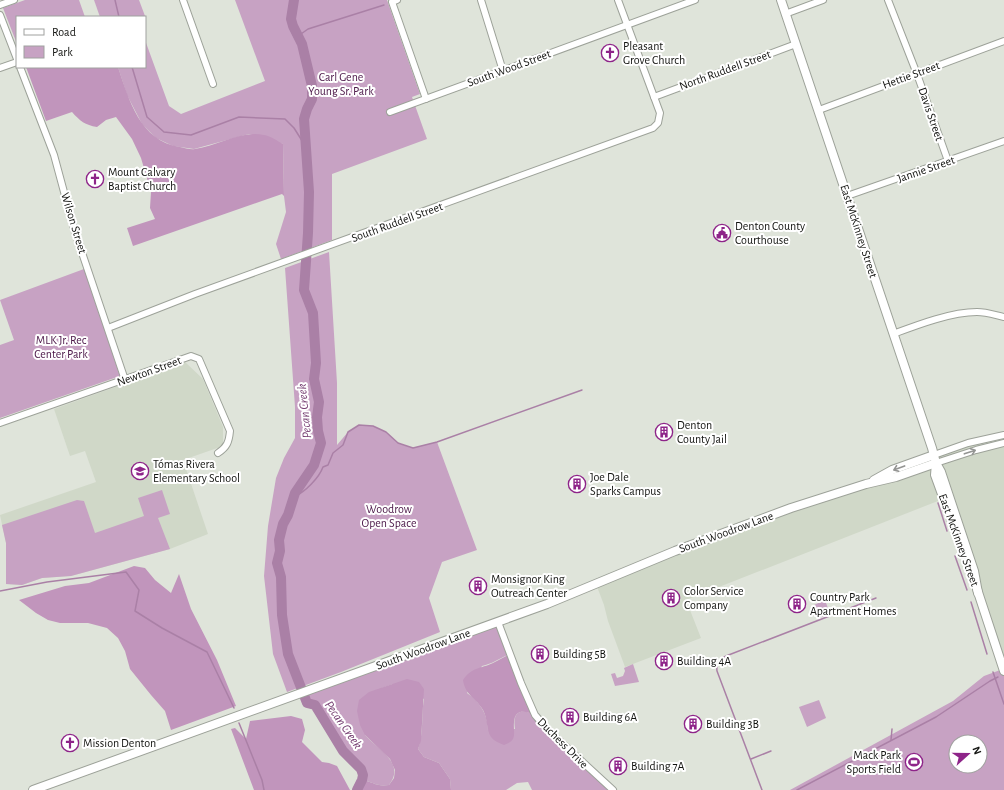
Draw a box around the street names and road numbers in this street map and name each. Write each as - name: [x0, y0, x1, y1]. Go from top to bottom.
- street label: South Wood Street: [466, 47, 553, 89]
- street label: North Ruddell Street: [678, 48, 772, 92]
- street label: Hettie Street: [881, 59, 941, 91]
- street label: Davis Street: [916, 86, 946, 142]
- street label: Jannie Street: [896, 154, 956, 184]
- street label: East McKinney Street: [837, 183, 880, 280]
- street label: Wilson Street: [59, 191, 89, 255]
- street label: South Ruddell Street: [350, 200, 444, 244]
- street label: Newton Street: [115, 354, 183, 388]
- street label: East McKinney Street: [936, 492, 981, 588]
- street label: South Woodrow Lane: [677, 509, 775, 555]
- street label: South Woodrow Lane: [374, 626, 472, 672]
- street label: Duchess Drive: [535, 715, 591, 771]

